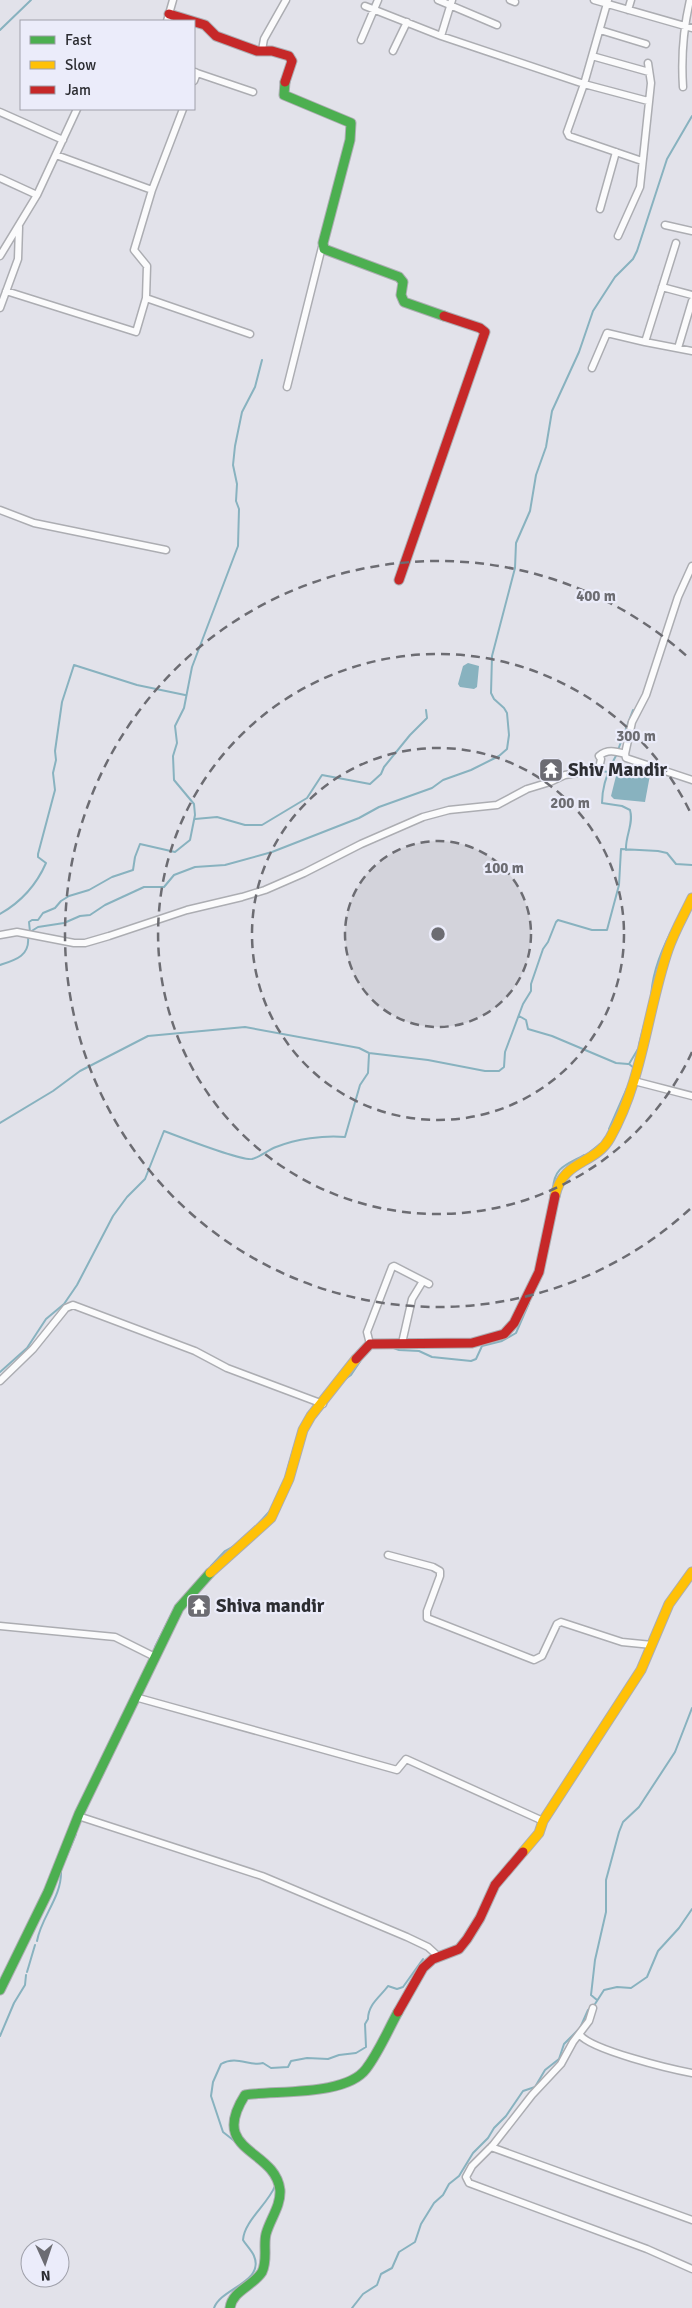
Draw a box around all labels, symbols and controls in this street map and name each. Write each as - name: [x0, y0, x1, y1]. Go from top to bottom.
- legend: [20, 20, 195, 110]
- text: Fast: [65, 31, 92, 49]
- text: Slow: [65, 56, 96, 74]
- text: Jam: [65, 81, 91, 99]
- text: 400 m: [576, 587, 616, 605]
- text: 300 m: [616, 727, 656, 745]
- temple icon: Shiv Mandir: [538, 757, 564, 783]
- place label: Shiv Mandir: [568, 758, 668, 782]
- text: 200 m: [550, 794, 590, 812]
- text: 100 m: [484, 859, 524, 877]
- centre of rings: [429, 925, 447, 943]
- temple icon: Shiva mandir: [186, 1593, 212, 1619]
- place label: Shiva mandir: [216, 1594, 325, 1618]
- north arrow: [20, 2238, 70, 2288]
- text: N: [40, 2267, 51, 2284]

